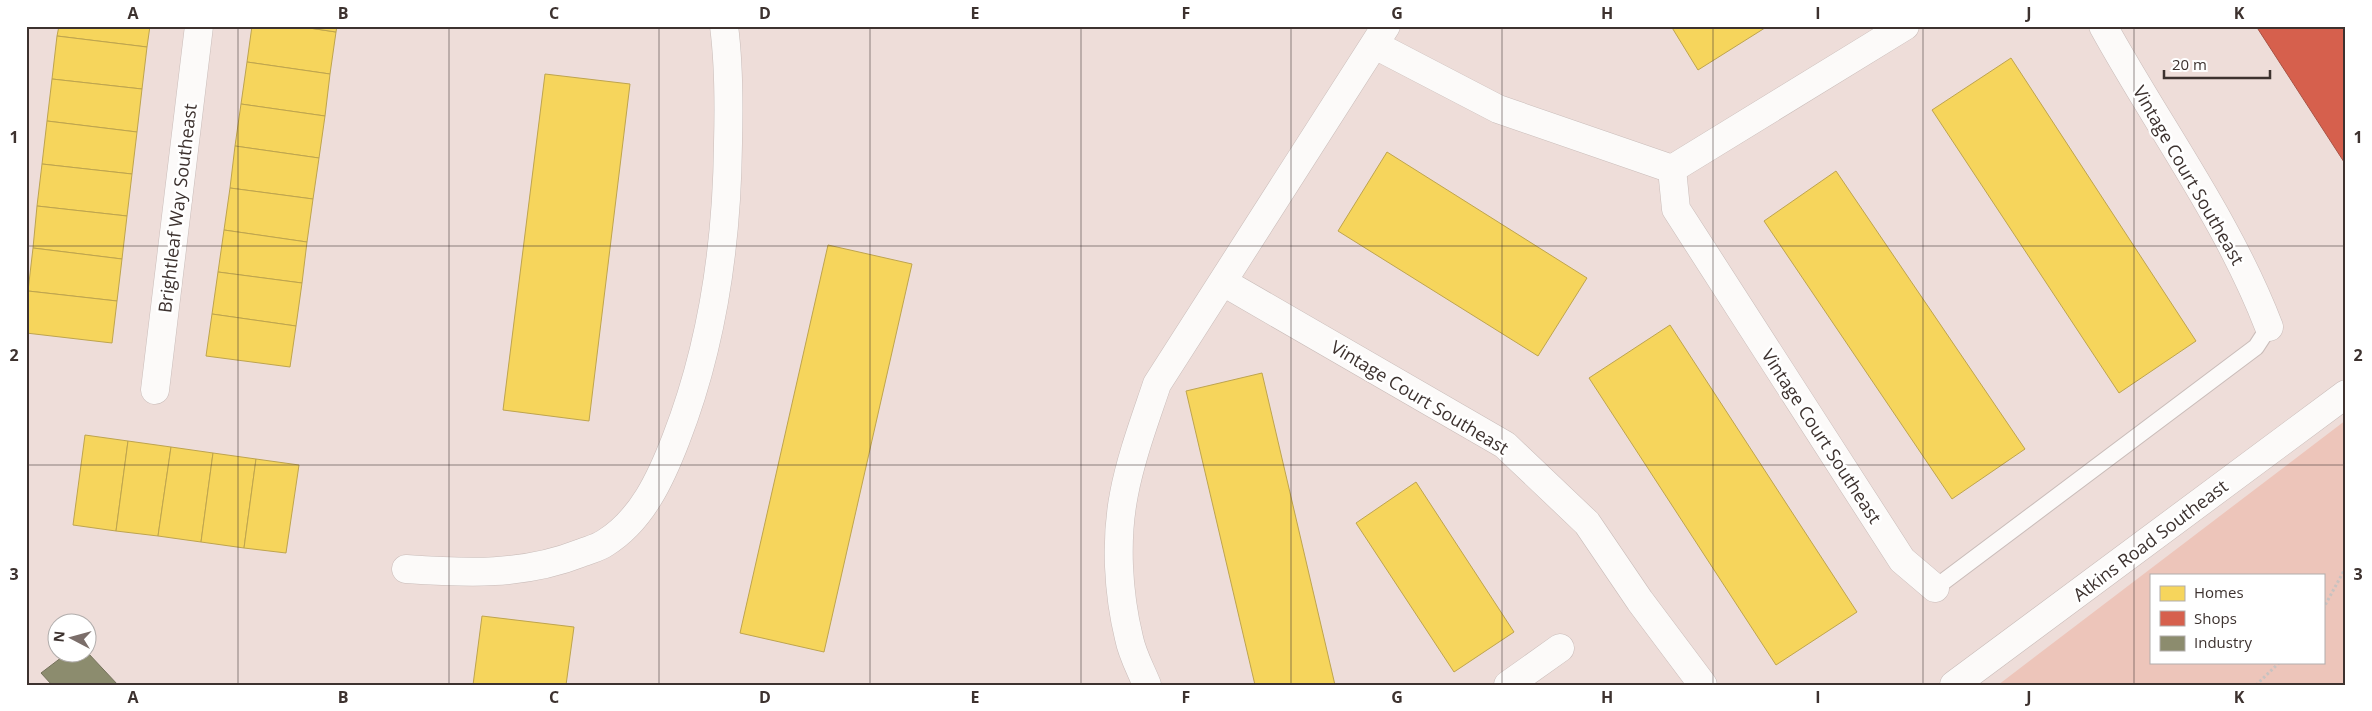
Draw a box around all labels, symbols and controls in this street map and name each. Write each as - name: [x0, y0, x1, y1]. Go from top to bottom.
- text: A: [127, 2, 139, 24]
- text: B: [338, 2, 348, 24]
- text: C: [549, 2, 559, 24]
- text: D: [759, 2, 771, 24]
- text: E: [971, 2, 980, 24]
- text: F: [1182, 2, 1190, 24]
- text: G: [1391, 2, 1403, 24]
- text: H: [1601, 2, 1613, 24]
- text: I: [1815, 2, 1821, 24]
- text: J: [2024, 2, 2032, 24]
- text: K: [2234, 2, 2245, 24]
- scale bar: [2164, 48, 2271, 80]
- text: 20 m: [2172, 54, 2207, 74]
- street label: Vintage Court Southeast: [2128, 81, 2250, 269]
- street label: Brightleaf Way Southeast: [152, 102, 202, 314]
- text: 1: [9, 126, 19, 148]
- text: 1: [2353, 126, 2363, 148]
- street label: Vintage Court Southeast: [1327, 334, 1513, 460]
- text: 2: [9, 344, 19, 366]
- street label: Vintage Court Southeast: [1757, 344, 1887, 528]
- text: 2: [2353, 344, 2363, 366]
- street label: Atkins Road Southeast: [2068, 474, 2232, 606]
- text: 3: [9, 563, 19, 585]
- text: 3: [2353, 563, 2363, 585]
- legend: [2150, 574, 2324, 664]
- text: Homes: [2194, 582, 2244, 602]
- text: Shops: [2194, 608, 2237, 628]
- north arrow: [48, 614, 98, 664]
- text: N: [49, 630, 69, 643]
- text: Industry: [2194, 632, 2252, 652]
- text: A: [127, 686, 139, 708]
- text: B: [338, 686, 348, 708]
- text: C: [549, 686, 559, 708]
- text: D: [759, 686, 771, 708]
- text: E: [971, 686, 980, 708]
- text: F: [1182, 686, 1190, 708]
- text: G: [1391, 686, 1403, 708]
- text: H: [1601, 686, 1613, 708]
- text: I: [1815, 686, 1821, 708]
- text: J: [2024, 686, 2032, 708]
- text: K: [2234, 686, 2245, 708]

